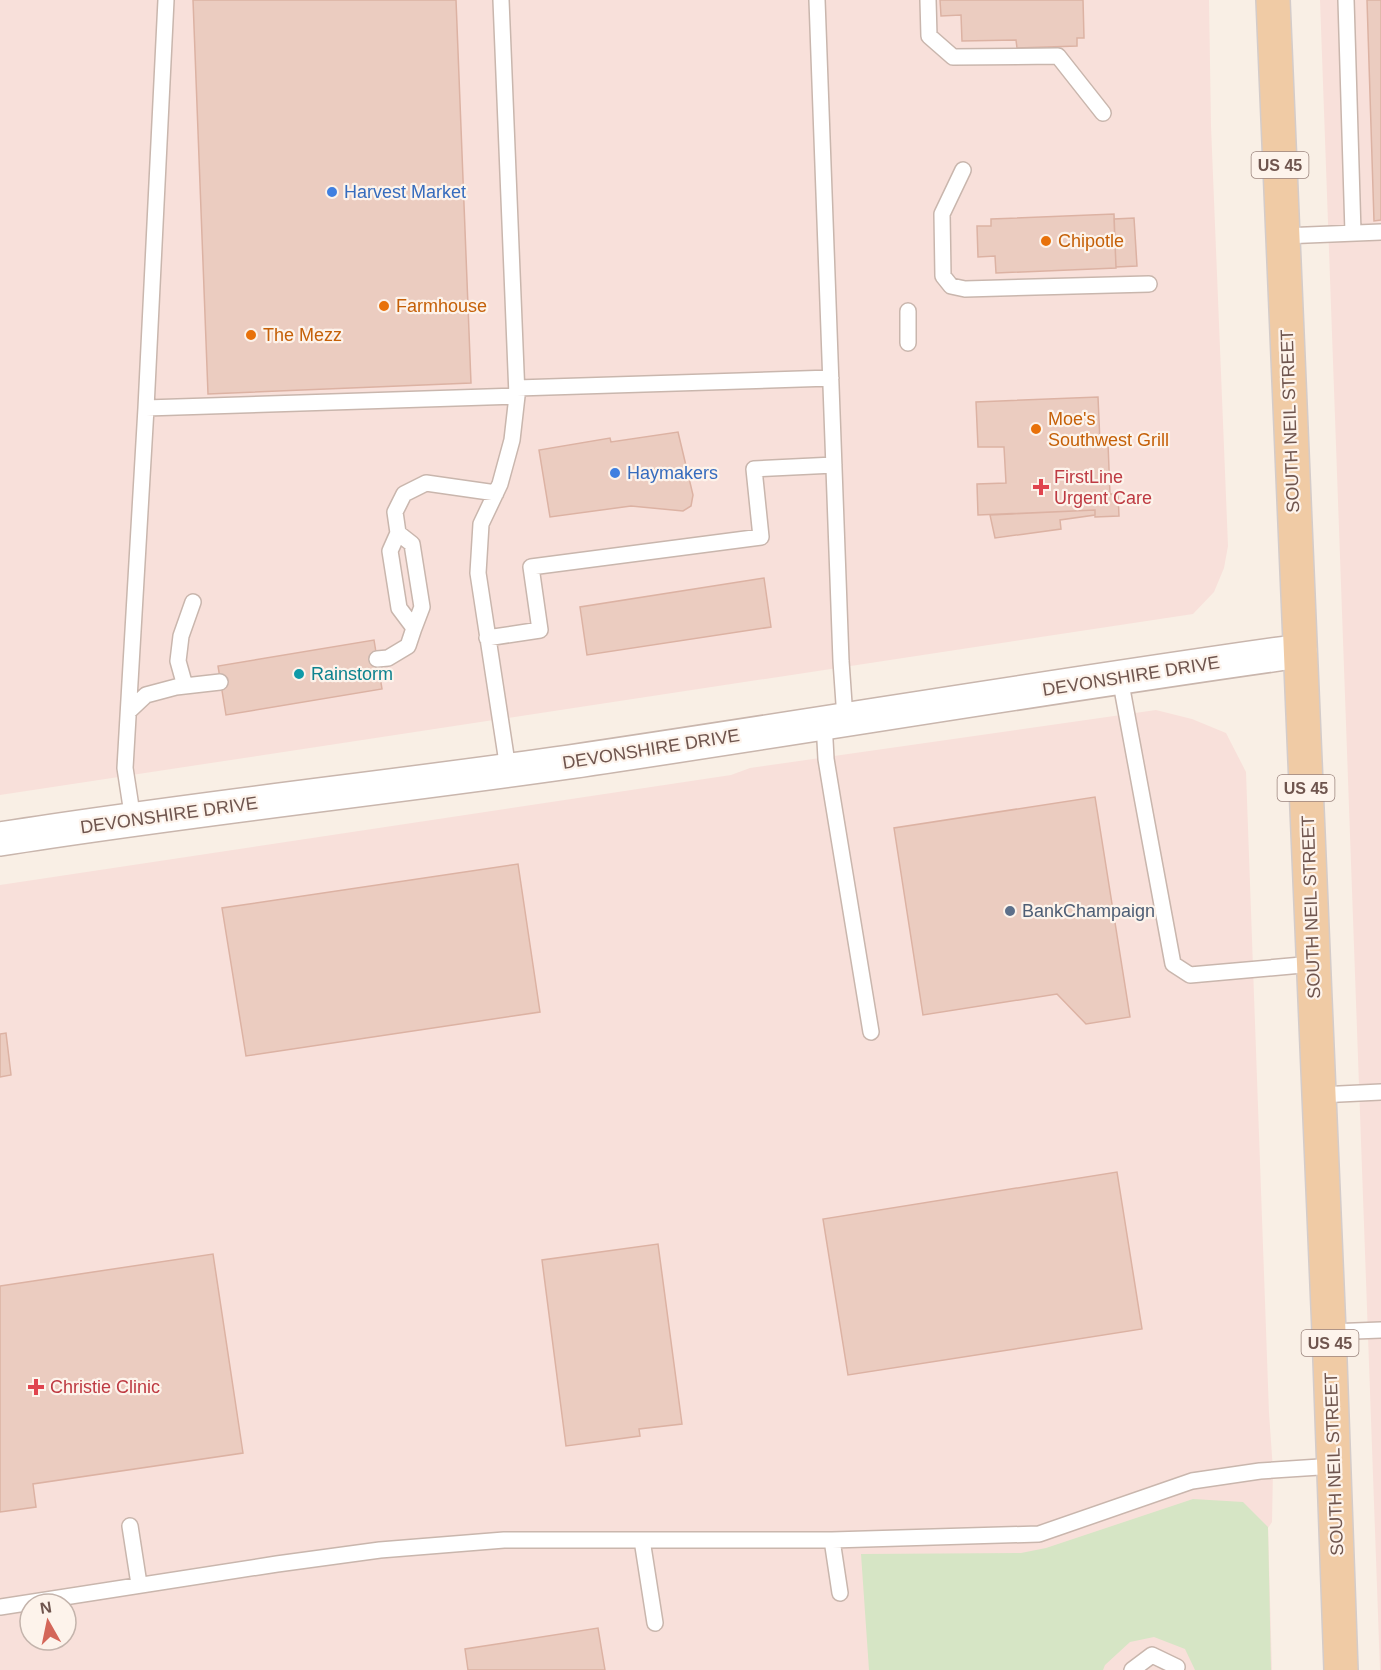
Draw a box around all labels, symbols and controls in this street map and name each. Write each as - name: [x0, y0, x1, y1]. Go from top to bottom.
- road number: US 45: [1252, 152, 1308, 178]
- place label: Harvest Market: [344, 182, 466, 202]
- marker: Harvest Market: [325, 185, 339, 199]
- place label: Chipotle: [1058, 231, 1124, 251]
- marker: Chipotle: [1039, 234, 1053, 248]
- place label: Farmhouse: [396, 296, 487, 316]
- marker: Farmhouse: [377, 299, 391, 313]
- place label: The Mezz: [263, 325, 342, 345]
- marker: The Mezz: [244, 328, 258, 342]
- street label: SOUTH NEIL STREET: [1277, 329, 1303, 513]
- place label: Moe's Southwest Grill: [1048, 409, 1169, 450]
- marker: Moe's Southwest Grill: [1029, 422, 1043, 436]
- place label: Haymakers: [627, 463, 718, 483]
- marker: Haymakers: [608, 466, 622, 480]
- place label: FirstLine Urgent Care: [1054, 467, 1152, 508]
- marker: FirstLine Urgent Care: [1032, 478, 1050, 496]
- street label: DEVONSHIRE DRIVE: [1041, 652, 1221, 700]
- place label: Rainstorm: [311, 664, 393, 684]
- marker: Rainstorm: [292, 667, 306, 681]
- street label: DEVONSHIRE DRIVE: [561, 725, 741, 773]
- road number: US 45: [1278, 775, 1334, 801]
- street label: DEVONSHIRE DRIVE: [79, 793, 259, 837]
- street label: SOUTH NEIL STREET: [1298, 815, 1324, 999]
- place label: BankChampaign: [1022, 901, 1155, 921]
- marker: BankChampaign: [1003, 904, 1017, 918]
- road number: US 45: [1302, 1330, 1358, 1356]
- street label: SOUTH NEIL STREET: [1321, 1372, 1347, 1556]
- place label: Christie Clinic: [50, 1377, 160, 1397]
- marker: Christie Clinic: [27, 1378, 45, 1396]
- north arrow: [18, 1592, 78, 1652]
- text: N: [39, 1598, 53, 1617]

